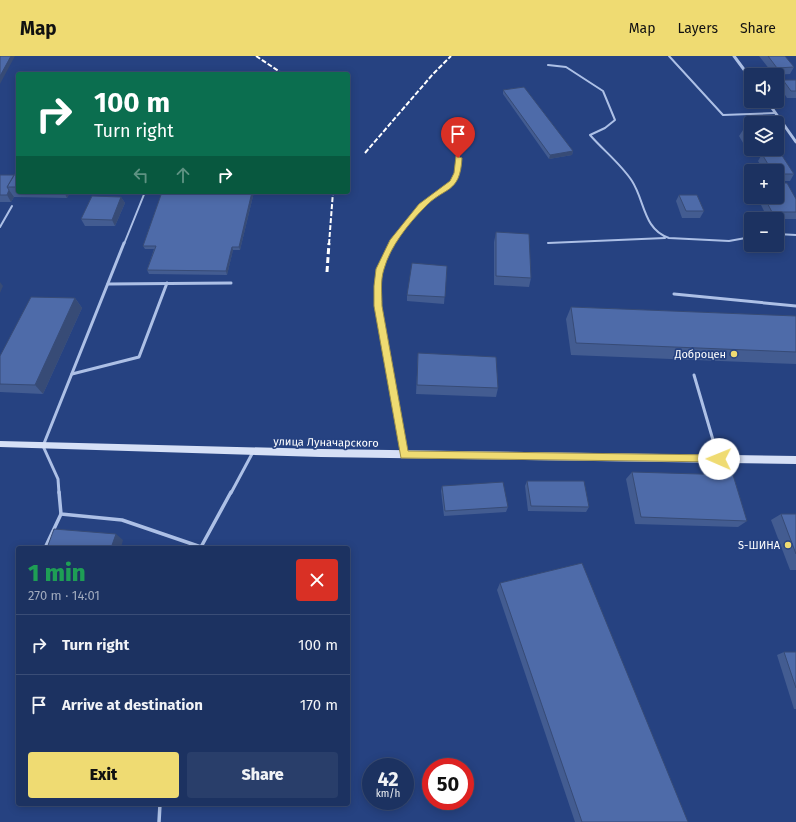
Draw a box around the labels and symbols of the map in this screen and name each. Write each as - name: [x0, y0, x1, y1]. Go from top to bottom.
- pin: [441, 117, 475, 158]
- place label: Доброцен: [674, 348, 726, 361]
- marker: Доброцен: [729, 349, 739, 359]
- street label: улица Луначарского: [273, 435, 379, 450]
- position arrow: [698, 438, 740, 480]
- place label: S-ШИНА: [738, 539, 781, 552]
- marker: S-ШИНА: [783, 540, 793, 550]
- speed limit sign: 50: [422, 758, 474, 810]

